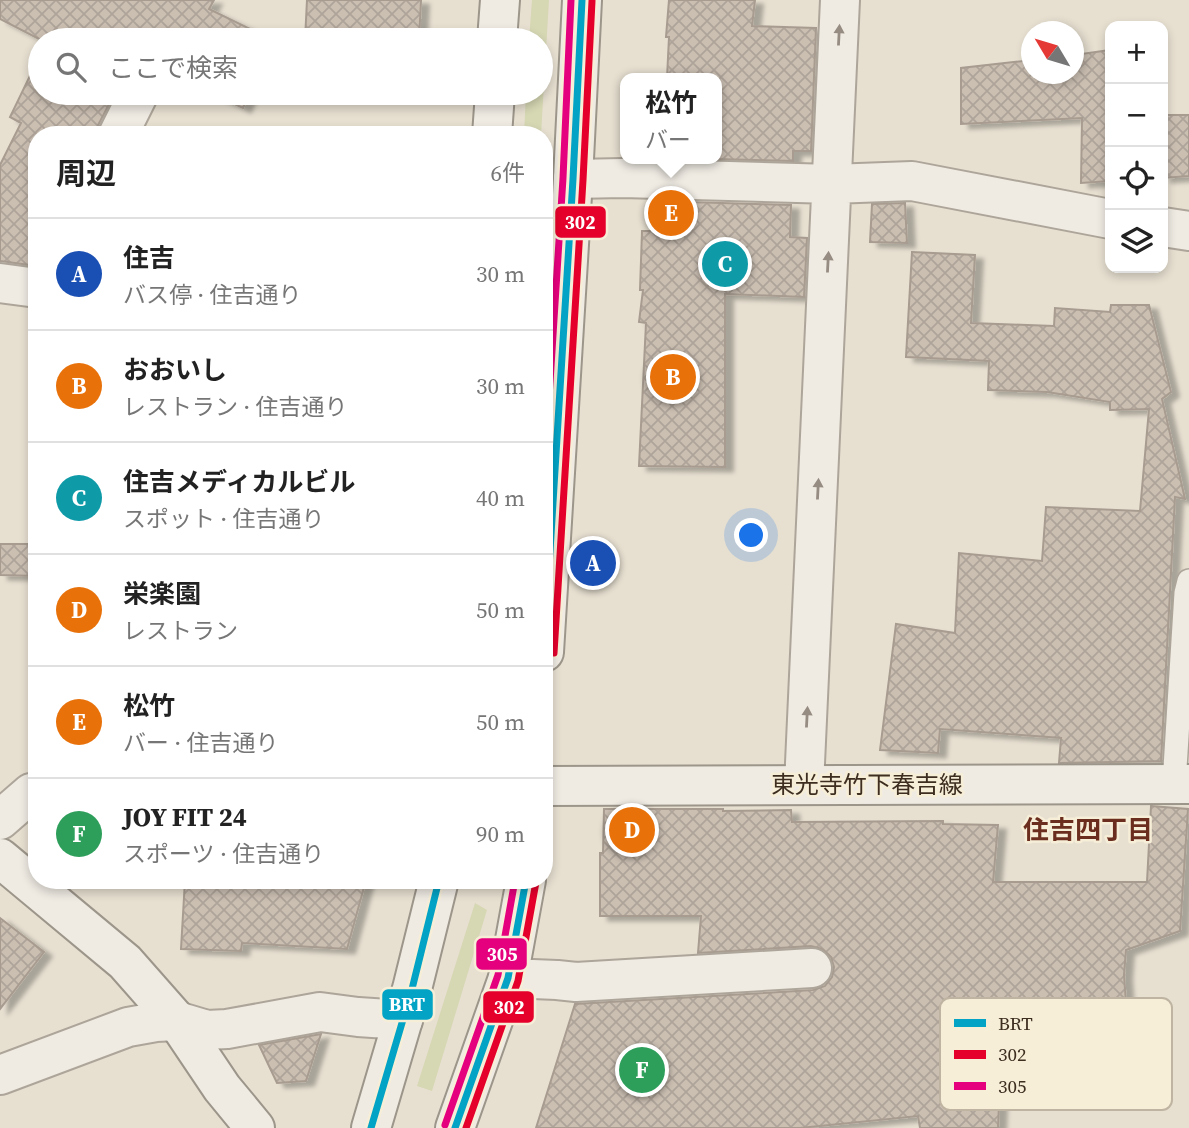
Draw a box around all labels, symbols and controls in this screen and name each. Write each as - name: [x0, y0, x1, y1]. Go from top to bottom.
- north arrow: [1021, 21, 1084, 84]
- map controls: [1105, 21, 1168, 273]
- button: +: [1105, 21, 1168, 84]
- one-way arrow: [833, 24, 844, 46]
- search box: [28, 28, 553, 105]
- icon: search: [52, 48, 90, 86]
- text: ここで検索: [108, 50, 238, 86]
- popup: [620, 73, 722, 164]
- button: −: [1105, 84, 1168, 147]
- text: 松竹: [645, 85, 697, 121]
- text: バー: [645, 124, 691, 156]
- button: locate: [1105, 147, 1168, 210]
- text: 周辺: [56, 153, 116, 194]
- text: 6件: [491, 157, 525, 189]
- pin: E: [648, 187, 694, 239]
- line badge: 302: [554, 205, 607, 239]
- text: 302: [565, 209, 595, 235]
- button: layers: [1105, 210, 1168, 273]
- pin: C: [702, 238, 748, 290]
- text: 住吉: [123, 240, 175, 276]
- one-way arrow: [823, 251, 834, 273]
- text: A: [71, 258, 87, 290]
- text: 30 m: [476, 258, 525, 290]
- text: バス停 · 住吉通り: [123, 279, 302, 311]
- pin: B: [650, 351, 696, 403]
- text: おおいし: [123, 352, 227, 388]
- text: B: [72, 370, 86, 402]
- text: 30 m: [476, 370, 525, 402]
- text: レストラン · 住吉通り: [123, 391, 348, 423]
- text: 住吉メディカルビル: [123, 464, 355, 500]
- one-way arrow: [812, 478, 823, 500]
- text: C: [72, 482, 86, 514]
- text: 40 m: [476, 482, 525, 514]
- text: スポット · 住吉通り: [123, 503, 325, 535]
- your location: [734, 518, 768, 552]
- pin: A: [570, 537, 616, 589]
- text: 栄楽園: [123, 576, 201, 612]
- text: D: [71, 594, 87, 626]
- text: 50 m: [476, 594, 525, 626]
- text: レストラン: [123, 615, 238, 647]
- text: 松竹: [123, 688, 175, 724]
- one-way arrow: [802, 705, 813, 727]
- text: E: [72, 706, 86, 738]
- text: 50 m: [476, 706, 525, 738]
- text: バー · 住吉通り: [123, 727, 279, 759]
- street label: 東光寺竹下春吉線: [771, 768, 963, 801]
- text: JOY FIT 24: [123, 799, 247, 835]
- pin: D: [609, 804, 655, 856]
- district label: 住吉四丁目: [1023, 812, 1153, 848]
- text: F: [72, 818, 86, 850]
- text: 90 m: [476, 818, 525, 850]
- text: スポーツ · 住吉通り: [123, 838, 324, 870]
- line badge: 305: [475, 937, 528, 971]
- text: 305: [487, 941, 517, 967]
- line badge: BRT: [381, 988, 434, 1021]
- line badge: 302: [482, 990, 535, 1024]
- text: BRT: [389, 991, 425, 1017]
- text: 302: [494, 994, 524, 1020]
- legend: [940, 998, 1172, 1110]
- text: BRT: [998, 1010, 1033, 1036]
- text: 302: [998, 1041, 1027, 1067]
- pin: F: [619, 1044, 665, 1096]
- text: 305: [998, 1073, 1027, 1099]

